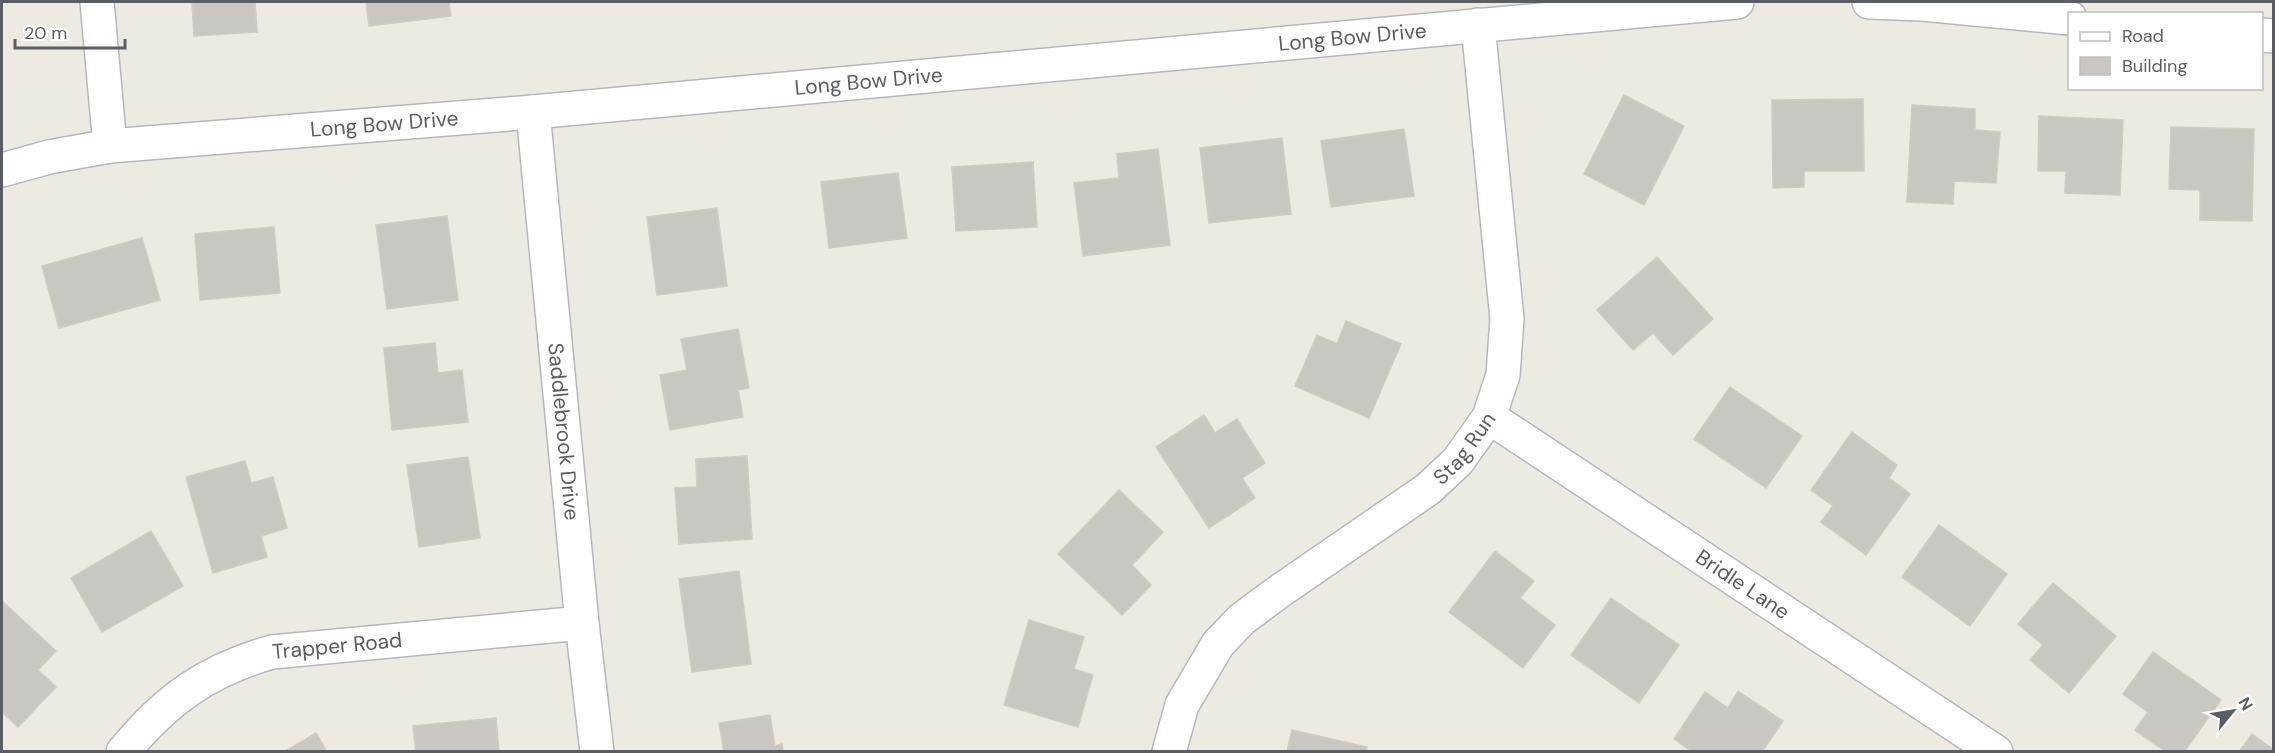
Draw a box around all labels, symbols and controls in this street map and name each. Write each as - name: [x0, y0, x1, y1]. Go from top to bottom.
- scale bar: [15, 12, 124, 50]
- legend: [2068, 12, 2263, 90]
- street label: Long Bow Drive: [1277, 16, 1428, 58]
- text: 20 m: [24, 21, 67, 45]
- text: Road: [2122, 24, 2164, 48]
- text: Building: [2122, 54, 2187, 78]
- street label: Long Bow Drive: [793, 61, 944, 102]
- street label: Long Bow Drive: [309, 104, 460, 144]
- street label: Saddlebrook Drive: [541, 342, 586, 522]
- street label: Stag Run: [1427, 407, 1502, 491]
- street label: Bridle Lane: [1690, 543, 1795, 626]
- street label: Trapper Road: [271, 626, 403, 666]
- north arrow: [2203, 681, 2263, 741]
- text: N: [2234, 693, 2258, 714]

